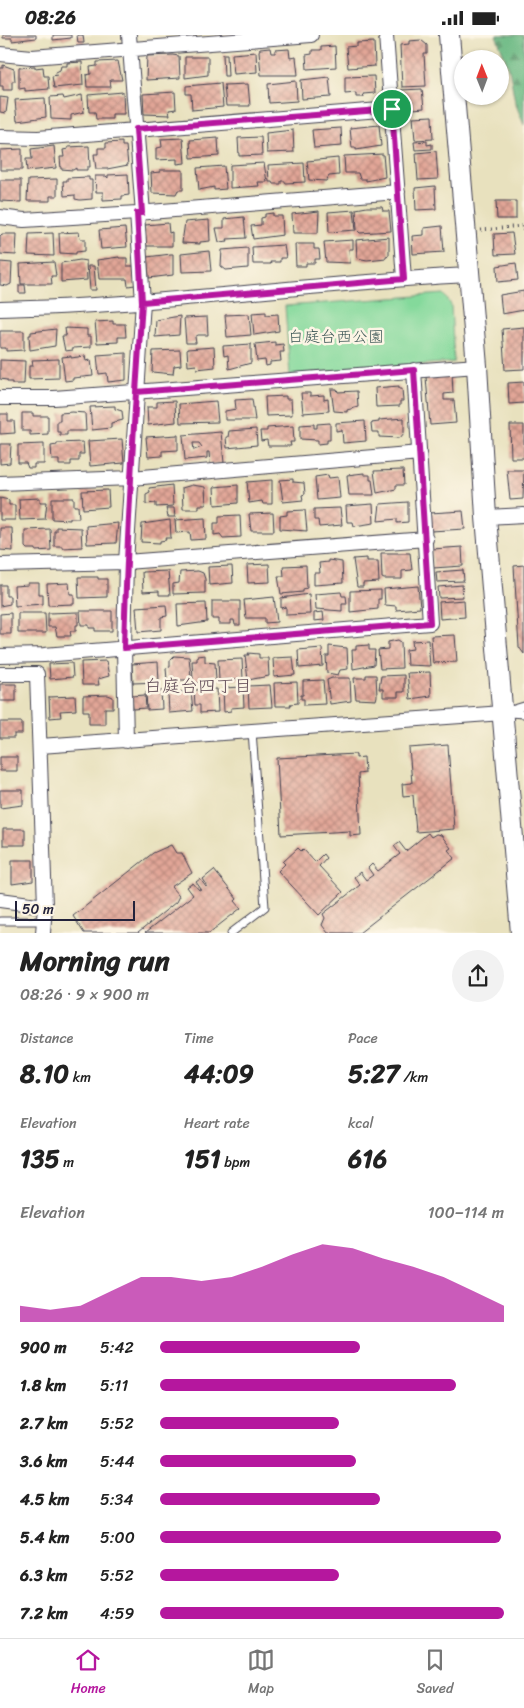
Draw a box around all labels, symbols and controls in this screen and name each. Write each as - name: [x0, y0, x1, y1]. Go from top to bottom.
- text: 08:26: [25, 1, 76, 34]
- north arrow: [454, 50, 509, 105]
- map controls: [454, 50, 509, 105]
- pin: [371, 88, 413, 130]
- icon: arrive: [378, 95, 406, 123]
- park label: 白庭台西公園: [288, 322, 384, 351]
- district label: 白庭台四丁目: [144, 670, 252, 702]
- text: 50 m: [22, 897, 54, 922]
- scale bar: [15, 898, 135, 921]
- text: Morning run: [20, 936, 170, 985]
- button: share: [452, 950, 504, 1002]
- text: 08:26 · 9 × 900 m: [20, 980, 149, 1009]
- text: Distance: [20, 1026, 73, 1051]
- text: Time: [184, 1026, 214, 1051]
- text: Pace: [348, 1026, 378, 1051]
- text: 8.10: [20, 1051, 69, 1096]
- text: 44:09: [184, 1051, 254, 1096]
- text: 5:27: [348, 1051, 400, 1096]
- text: km: [69, 1065, 91, 1090]
- text: /km: [400, 1065, 428, 1090]
- text: Elevation: [20, 1111, 77, 1136]
- text: Heart rate: [184, 1111, 250, 1136]
- text: kcal: [348, 1111, 373, 1136]
- text: 135: [20, 1136, 60, 1181]
- text: 151: [184, 1136, 221, 1181]
- text: 616: [348, 1136, 387, 1181]
- text: m: [60, 1150, 74, 1175]
- text: bpm: [221, 1150, 250, 1175]
- text: Elevation: [20, 1198, 85, 1227]
- text: 100–114 m: [428, 1198, 504, 1227]
- text: 900 m: [20, 1333, 67, 1362]
- text: 5:42: [100, 1333, 134, 1362]
- text: 1.8 km: [20, 1371, 66, 1400]
- text: 5:11: [100, 1371, 128, 1400]
- text: 2.7 km: [20, 1409, 68, 1438]
- text: 5:52: [100, 1409, 134, 1438]
- text: 3.6 km: [20, 1447, 68, 1476]
- text: 5:44: [100, 1447, 135, 1476]
- text: 4.5 km: [20, 1485, 70, 1514]
- text: 5:34: [100, 1485, 133, 1514]
- text: 5.4 km: [20, 1523, 70, 1552]
- text: 5:00: [100, 1523, 135, 1552]
- text: 6.3 km: [20, 1561, 68, 1590]
- text: 5:52: [100, 1561, 134, 1590]
- text: 7.2 km: [20, 1599, 68, 1628]
- text: 4:59: [100, 1599, 134, 1628]
- tab: Home: [71, 1646, 106, 1701]
- tab: Map: [247, 1646, 275, 1701]
- tab: Saved: [416, 1646, 453, 1701]

